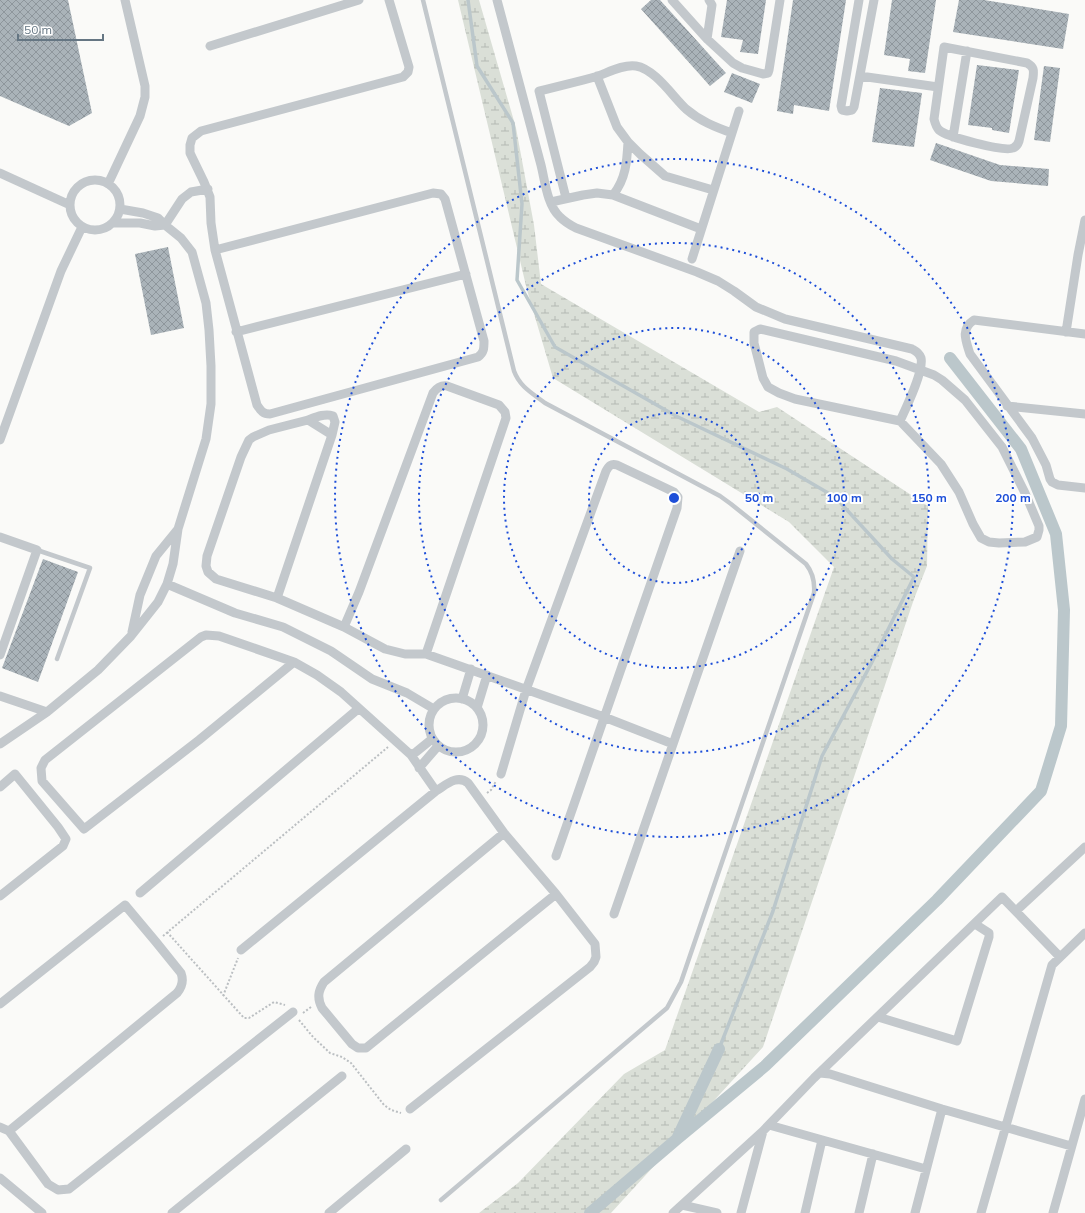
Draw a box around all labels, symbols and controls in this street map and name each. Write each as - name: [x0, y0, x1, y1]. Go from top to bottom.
- scale bar: [18, 16, 103, 42]
- text: 50 m: [24, 22, 52, 37]
- text: 50 m: [745, 490, 773, 505]
- text: 100 m: [826, 490, 862, 505]
- text: 150 m: [911, 490, 947, 505]
- text: 200 m: [995, 490, 1031, 505]
- centre of rings: [667, 491, 681, 505]

